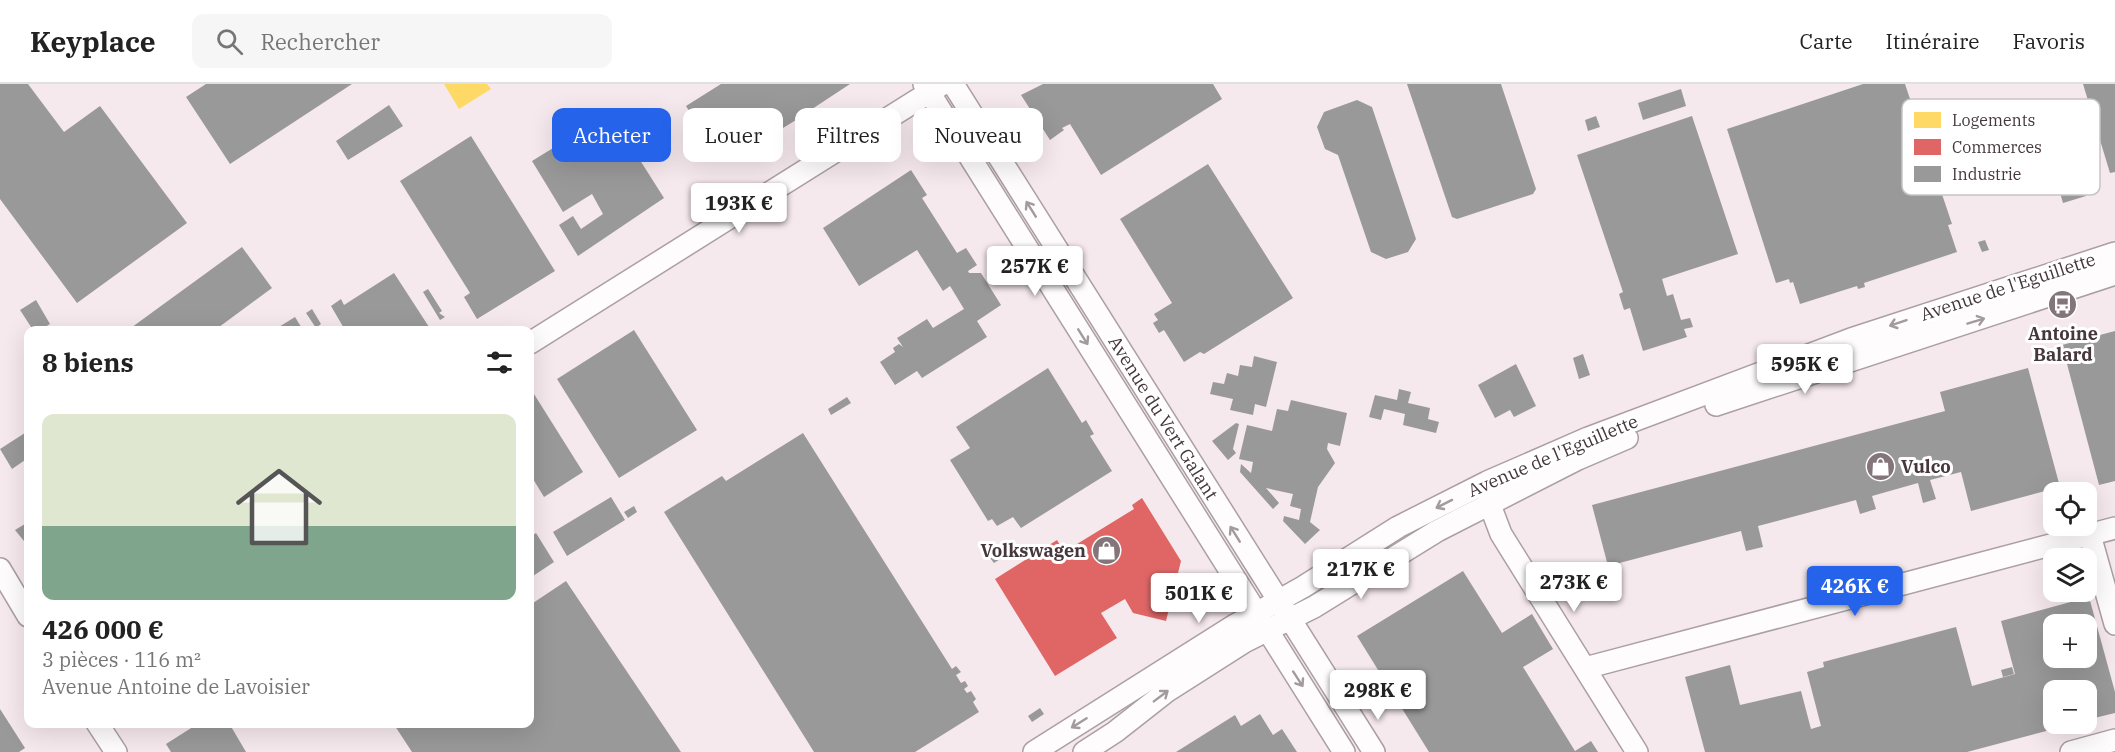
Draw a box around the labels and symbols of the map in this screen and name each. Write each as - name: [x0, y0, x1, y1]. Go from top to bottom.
- legend: [1902, 99, 2100, 195]
- text: Logements: [1952, 110, 2035, 130]
- text: Commerces: [1952, 137, 2042, 157]
- text: Industrie: [1952, 164, 2021, 184]
- pin: 193K €: [690, 183, 788, 234]
- one-way arrow: [1025, 201, 1037, 218]
- pin: 257K €: [986, 246, 1084, 297]
- street label: Avenue de l'Eguillette: [1917, 247, 2098, 326]
- bus stop icon: Antoine Balard: [2047, 289, 2079, 321]
- one-way arrow: [1966, 315, 1985, 326]
- one-way arrow: [1889, 318, 1908, 329]
- place label: Antoine Balard: [2028, 322, 2098, 366]
- one-way arrow: [1077, 328, 1089, 345]
- street label: Avenue du Vert Galant: [1104, 331, 1223, 504]
- pin: 595K €: [1756, 344, 1854, 395]
- street label: Avenue de l'Eguillette: [1464, 409, 1641, 502]
- shop icon: Vulco: [1864, 451, 1896, 483]
- place label: Vulco: [1901, 455, 1951, 478]
- one-way arrow: [1436, 499, 1454, 510]
- one-way arrow: [1229, 526, 1241, 543]
- shop icon: Volkswagen: [1091, 535, 1123, 567]
- place label: Volkswagen: [981, 539, 1086, 562]
- pin: 217K €: [1312, 549, 1410, 600]
- pin: 273K €: [1525, 562, 1623, 613]
- pin: 426K €: [1806, 566, 1904, 617]
- pin: 501K €: [1150, 573, 1248, 624]
- one-way arrow: [1292, 670, 1304, 687]
- pin: 298K €: [1329, 670, 1427, 721]
- one-way arrow: [1153, 689, 1169, 702]
- one-way arrow: [1071, 718, 1088, 730]

